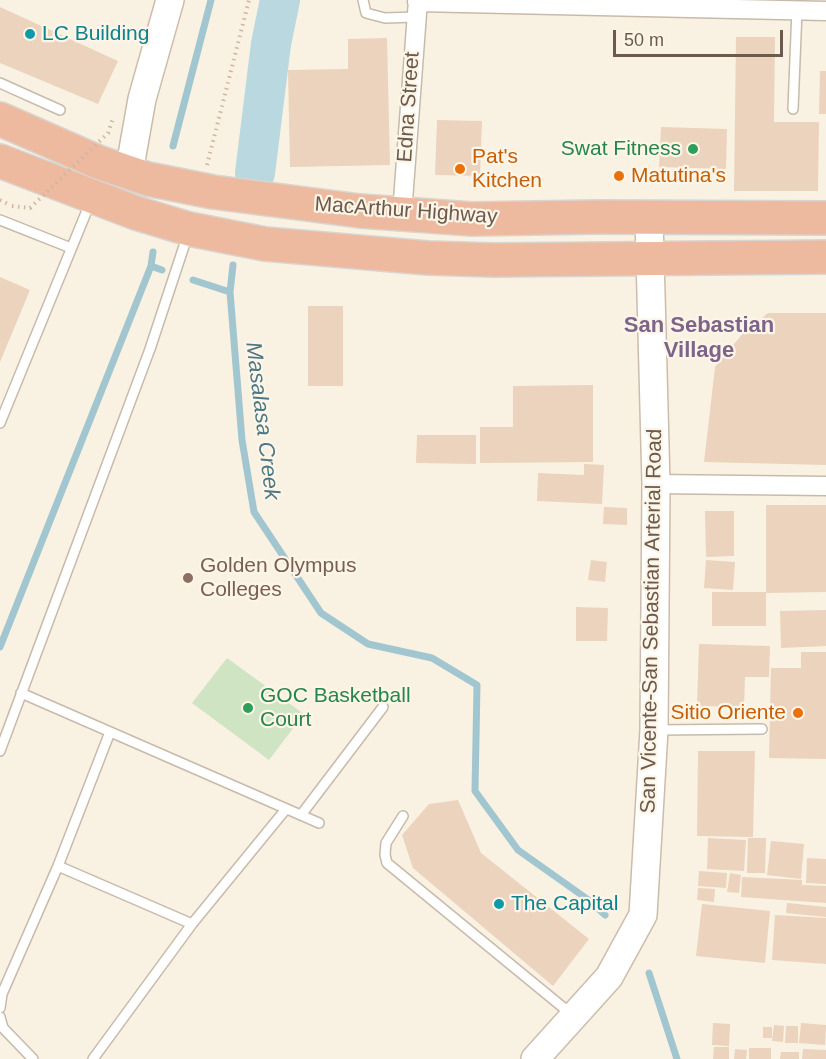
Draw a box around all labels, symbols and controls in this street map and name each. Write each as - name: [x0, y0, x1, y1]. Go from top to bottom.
- scale bar: [616, 18, 786, 56]
- place label: LC Building: [42, 21, 149, 47]
- marker: LC Building: [23, 27, 37, 41]
- text: 50 m: [624, 30, 664, 50]
- street label: Edna Street: [393, 51, 425, 163]
- place label: Swat Fitness: [561, 136, 681, 162]
- marker: Swat Fitness: [686, 142, 700, 156]
- place label: Pat's Kitchen: [472, 144, 542, 194]
- marker: Pat's Kitchen: [453, 162, 467, 176]
- place label: Matutina's: [631, 163, 726, 189]
- marker: Matutina's: [612, 169, 626, 183]
- street label: MacArthur Highway: [314, 192, 498, 230]
- district label: San Sebastian Village: [624, 313, 774, 364]
- water label: Masalasa Creek: [239, 341, 285, 501]
- street label: San Vicente-San Sebastian Arterial Road: [636, 428, 668, 814]
- place label: Golden Olympus Colleges: [200, 553, 356, 603]
- marker: Golden Olympus Colleges: [181, 571, 195, 585]
- place label: GOC Basketball Court: [260, 683, 411, 733]
- place label: Sitio Oriente: [670, 700, 786, 726]
- marker: GOC Basketball Court: [241, 701, 255, 715]
- marker: Sitio Oriente: [791, 706, 805, 720]
- place label: The Capital: [511, 891, 618, 917]
- marker: The Capital: [492, 897, 506, 911]

